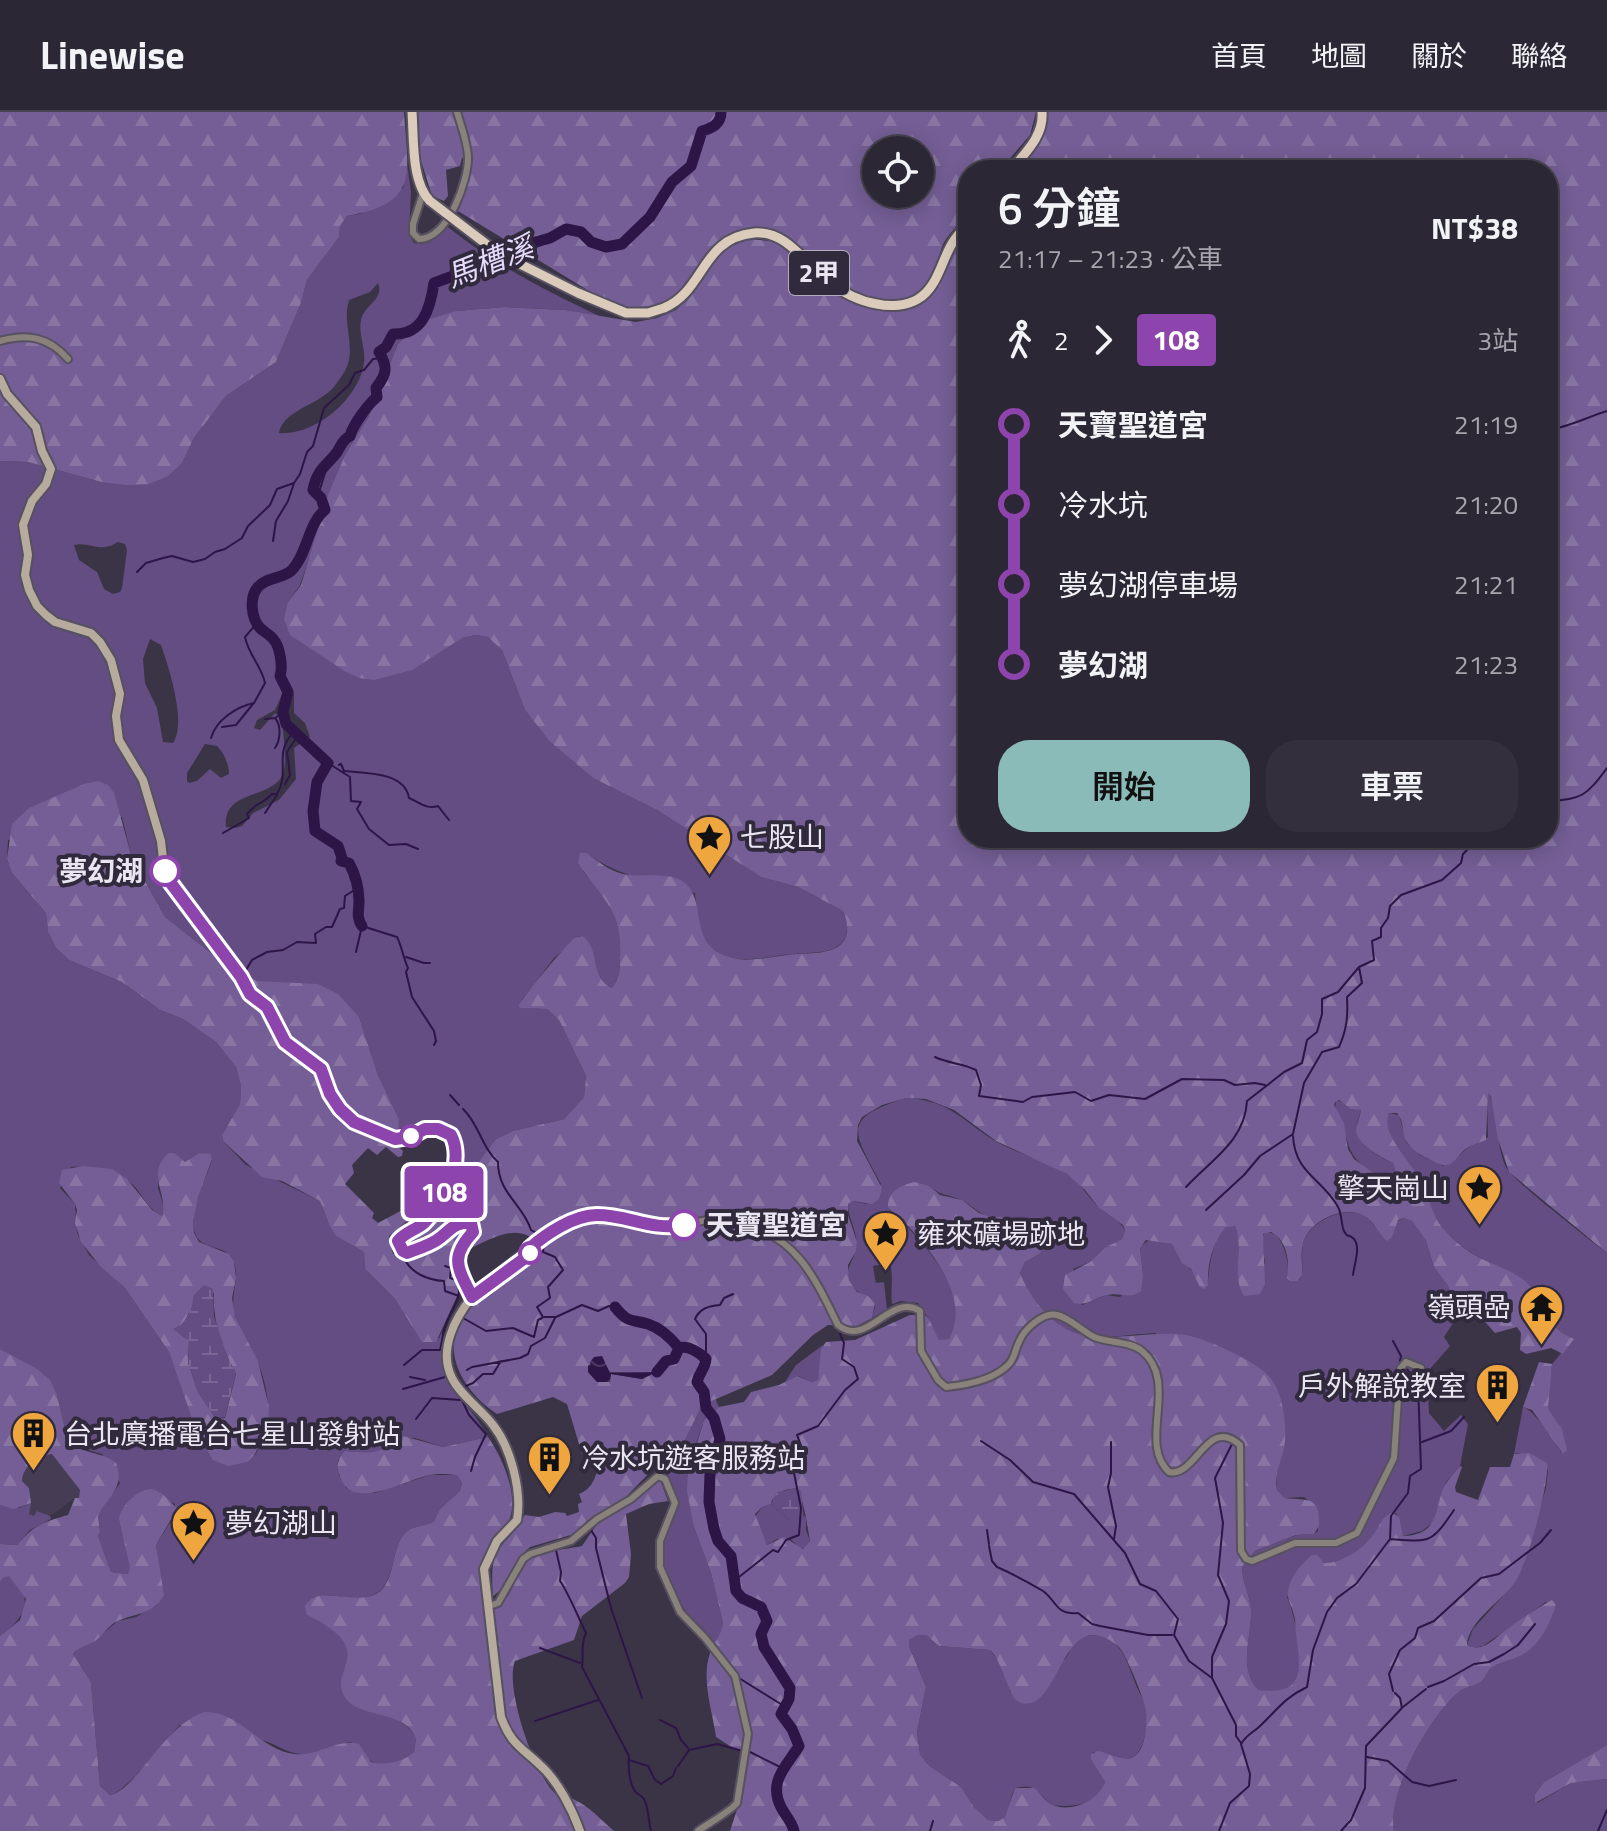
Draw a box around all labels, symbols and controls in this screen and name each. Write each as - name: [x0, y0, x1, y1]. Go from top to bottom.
- text: Linewise: [40, 26, 185, 84]
- text: 首頁: [1211, 34, 1267, 77]
- text: 地圖: [1311, 34, 1367, 77]
- text: 關於: [1411, 34, 1467, 77]
- text: 聯絡: [1511, 34, 1567, 77]
- map controls: [862, 136, 934, 208]
- button: locate: [862, 136, 934, 208]
- text: 6 分鐘: [998, 174, 1120, 241]
- text: NT$38: [1431, 205, 1518, 251]
- water label: 馬槽溪: [439, 222, 544, 299]
- text: 21:17 – 21:23 · 公車: [998, 239, 1223, 278]
- road number: 2甲: [789, 251, 849, 295]
- icon: walk: [998, 318, 1042, 362]
- icon: forward: [1081, 318, 1125, 362]
- text: 108: [1153, 318, 1200, 361]
- text: 2: [1054, 321, 1069, 360]
- text: 3站: [1477, 321, 1518, 360]
- text: 天寶聖道宮: [1058, 402, 1208, 448]
- text: 21:19: [1454, 405, 1518, 444]
- text: 冷水坑: [1058, 482, 1148, 528]
- text: 21:20: [1454, 485, 1518, 524]
- text: 夢幻湖停車場: [1058, 562, 1238, 608]
- text: 21:21: [1454, 565, 1518, 604]
- text: 夢幻湖: [1058, 642, 1148, 688]
- text: 21:23: [1454, 645, 1518, 684]
- button: 開始: [998, 740, 1250, 832]
- button: 車票: [1266, 740, 1518, 832]
- place icon: 七股山: [685, 813, 733, 876]
- place label: 七股山: [740, 815, 824, 858]
- place label: 夢幻湖: [59, 849, 143, 892]
- marker: 夢幻湖: [150, 856, 180, 886]
- unlabelled marker: [400, 1125, 422, 1147]
- place icon: 擎天崗山: [1456, 1164, 1504, 1227]
- line badge: 108: [398, 1166, 490, 1218]
- place label: 擎天崗山: [1337, 1166, 1449, 1209]
- text: 108: [420, 1170, 468, 1213]
- place label: 天寶聖道宮: [706, 1203, 846, 1246]
- marker: 天寶聖道宮: [669, 1210, 699, 1240]
- place icon: 雍來礦場跡地: [862, 1210, 910, 1273]
- place label: 雍來礦場跡地: [917, 1212, 1085, 1255]
- unlabelled marker: [519, 1242, 541, 1264]
- temple icon: 嶺頭喦: [1518, 1283, 1566, 1346]
- place label: 嶺頭喦: [1427, 1285, 1511, 1328]
- building icon: 戶外解說教室: [1473, 1362, 1521, 1425]
- place label: 戶外解說教室: [1298, 1364, 1466, 1407]
- building icon: 台北廣播電台七星山發射站: [9, 1410, 57, 1473]
- place label: 台北廣播電台七星山發射站: [64, 1412, 400, 1455]
- building icon: 冷水坑遊客服務站: [526, 1434, 574, 1497]
- place label: 冷水坑遊客服務站: [581, 1436, 805, 1479]
- place icon: 夢幻湖山: [170, 1499, 218, 1562]
- place label: 夢幻湖山: [225, 1501, 337, 1544]

